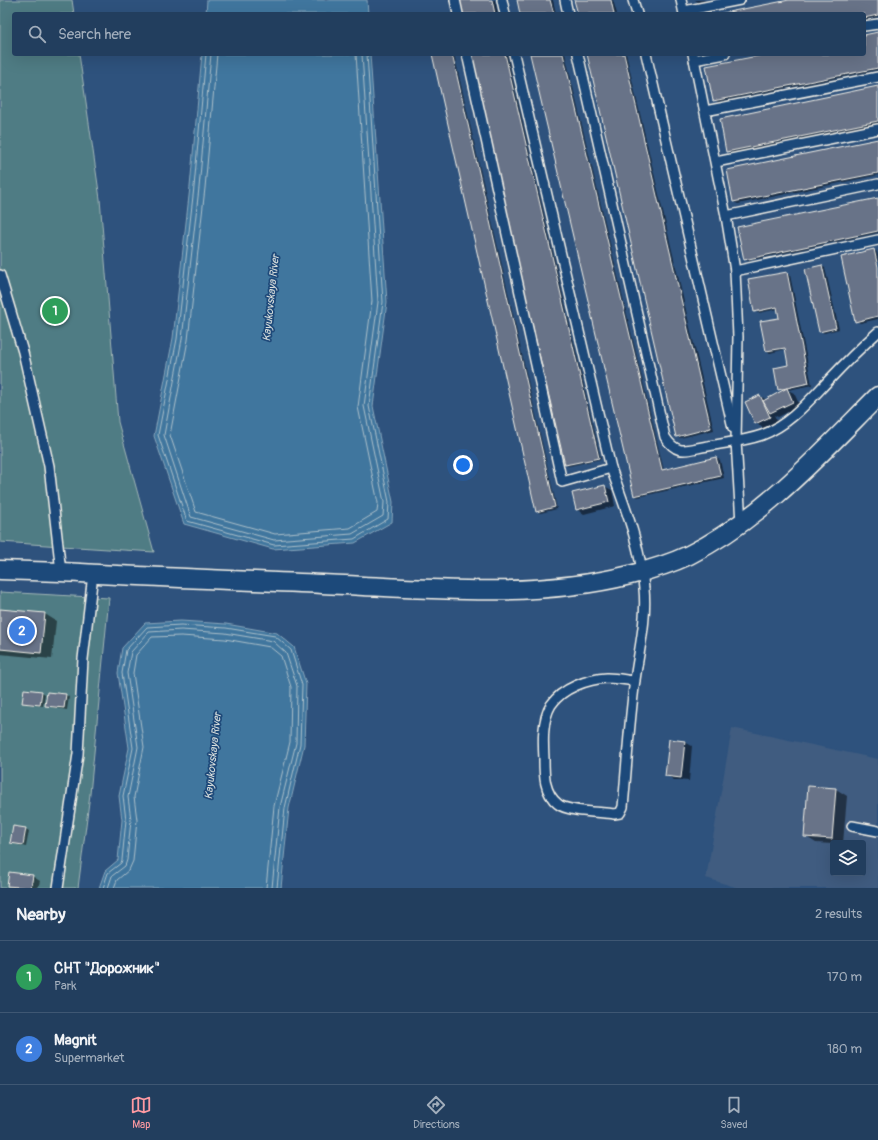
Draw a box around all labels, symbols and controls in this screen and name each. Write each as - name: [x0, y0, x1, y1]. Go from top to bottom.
- search box: [12, 12, 866, 56]
- icon: search: [26, 23, 48, 45]
- text: Search here: [58, 25, 131, 44]
- water label: Kayukovskaya River: [260, 252, 282, 342]
- pin: 1: [42, 296, 68, 326]
- your location: [453, 455, 473, 475]
- pin: 2: [9, 616, 35, 646]
- water label: Kayukovskaya River: [202, 710, 224, 800]
- map controls: [830, 840, 866, 876]
- button: layers: [830, 840, 866, 876]
- text: Nearby: [16, 904, 65, 925]
- text: 2 results: [815, 906, 862, 922]
- text: СНТ "Дорожник": [54, 959, 160, 978]
- text: 1: [26, 969, 32, 985]
- text: 170 m: [827, 969, 862, 985]
- text: Park: [54, 978, 77, 994]
- text: Magnit: [54, 1031, 97, 1050]
- text: 2: [25, 1041, 33, 1057]
- text: 180 m: [827, 1041, 862, 1057]
- text: Supermarket: [54, 1050, 125, 1066]
- tab: Map: [130, 1094, 152, 1131]
- tab: Directions: [413, 1094, 460, 1131]
- tab: Saved: [720, 1094, 748, 1131]

